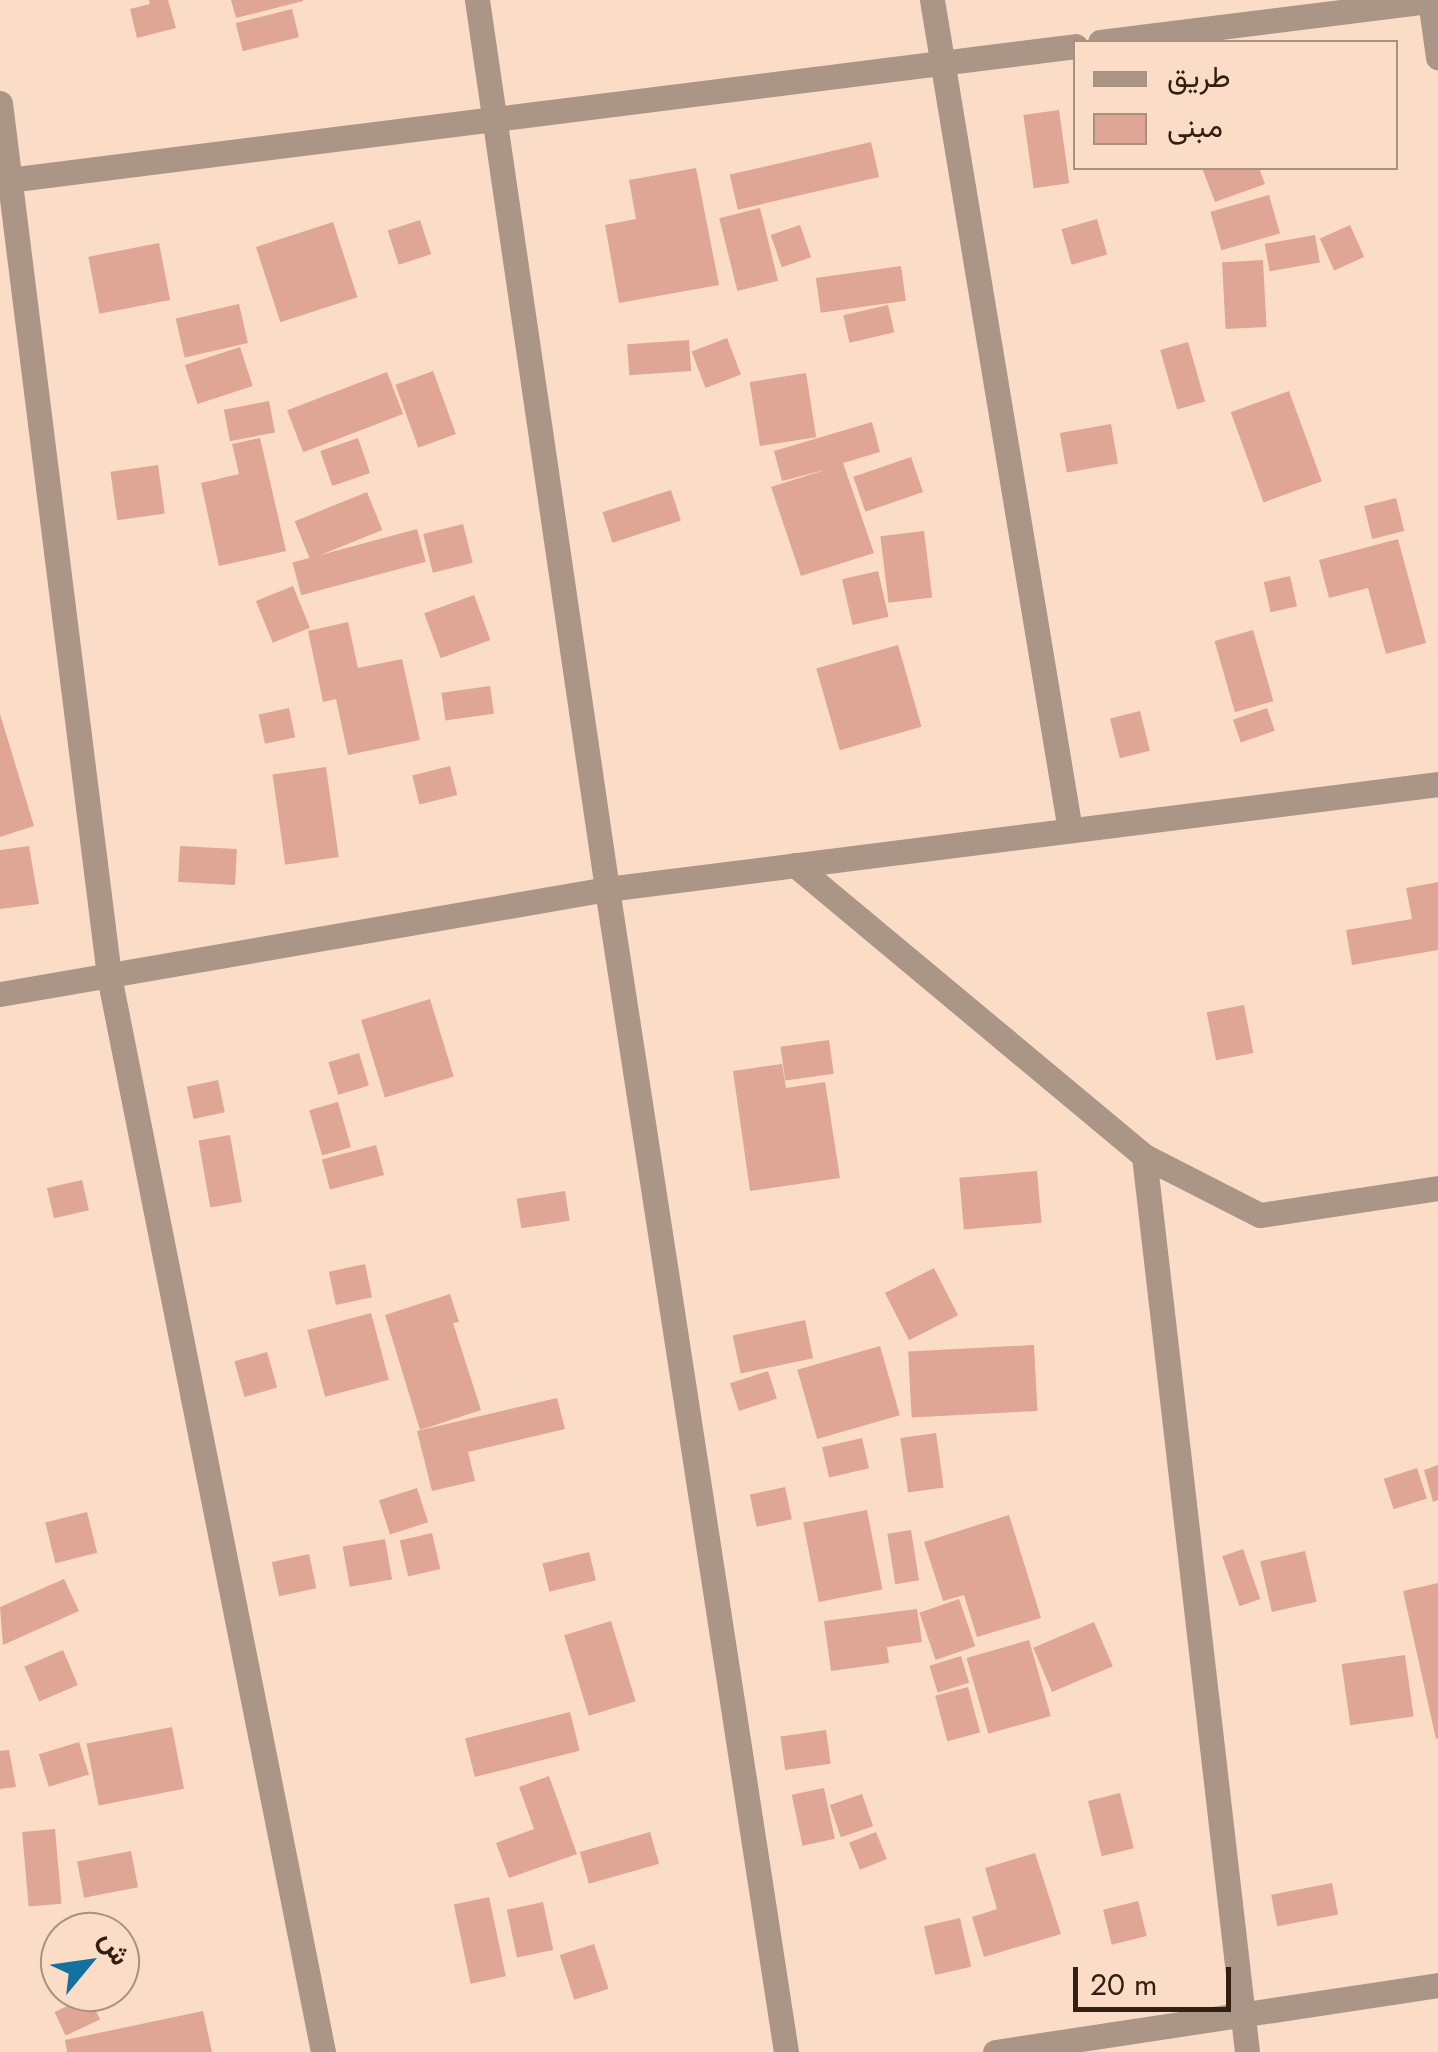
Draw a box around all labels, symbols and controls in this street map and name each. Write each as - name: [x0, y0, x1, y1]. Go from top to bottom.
- legend: [1073, 40, 1398, 170]
- text: طريق: [1167, 55, 1231, 98]
- text: مبنى: [1167, 105, 1223, 148]
- north arrow: [40, 1912, 140, 2012]
- text: ش: [89, 1924, 141, 1973]
- scale bar: [1078, 1947, 1236, 2009]
- text: 20 m: [1090, 1963, 1157, 2006]

